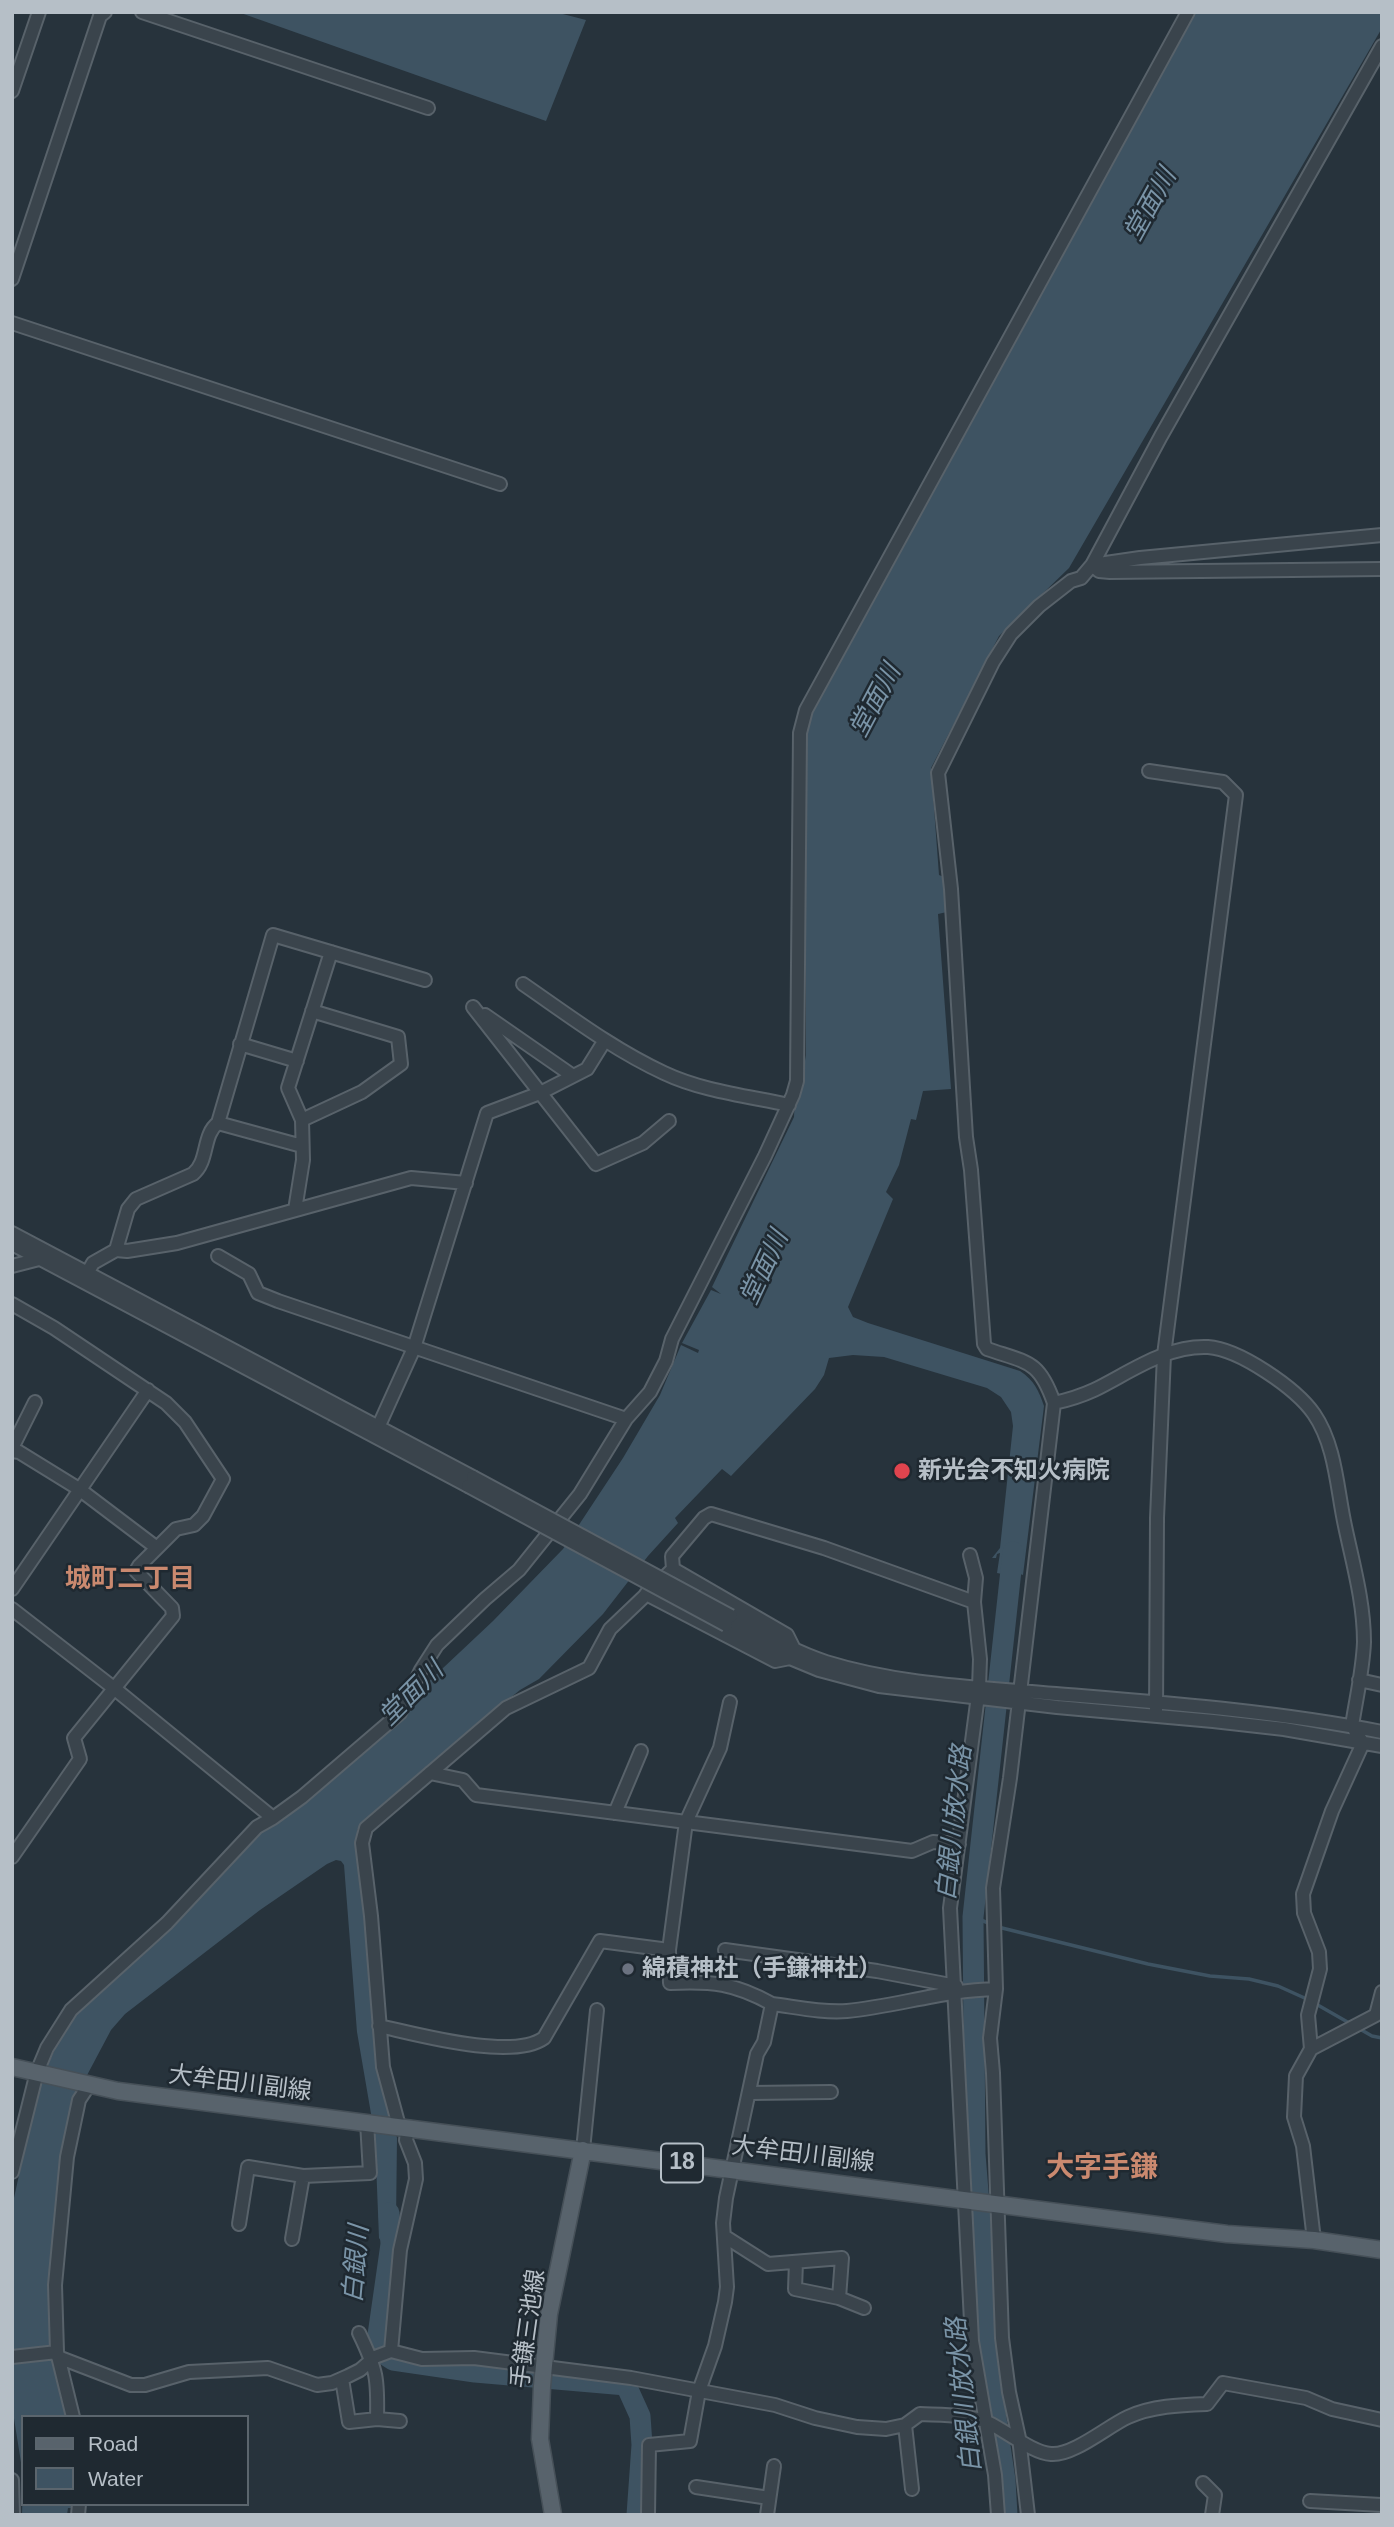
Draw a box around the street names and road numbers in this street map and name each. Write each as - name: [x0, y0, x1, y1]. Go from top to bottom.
- street label: 大牟田川副線: [167, 2061, 313, 2107]
- street label: 大牟田川副線: [730, 2132, 876, 2178]
- road number: 18: [661, 2144, 703, 2182]
- street label: 手鎌三池線: [506, 2268, 552, 2390]

